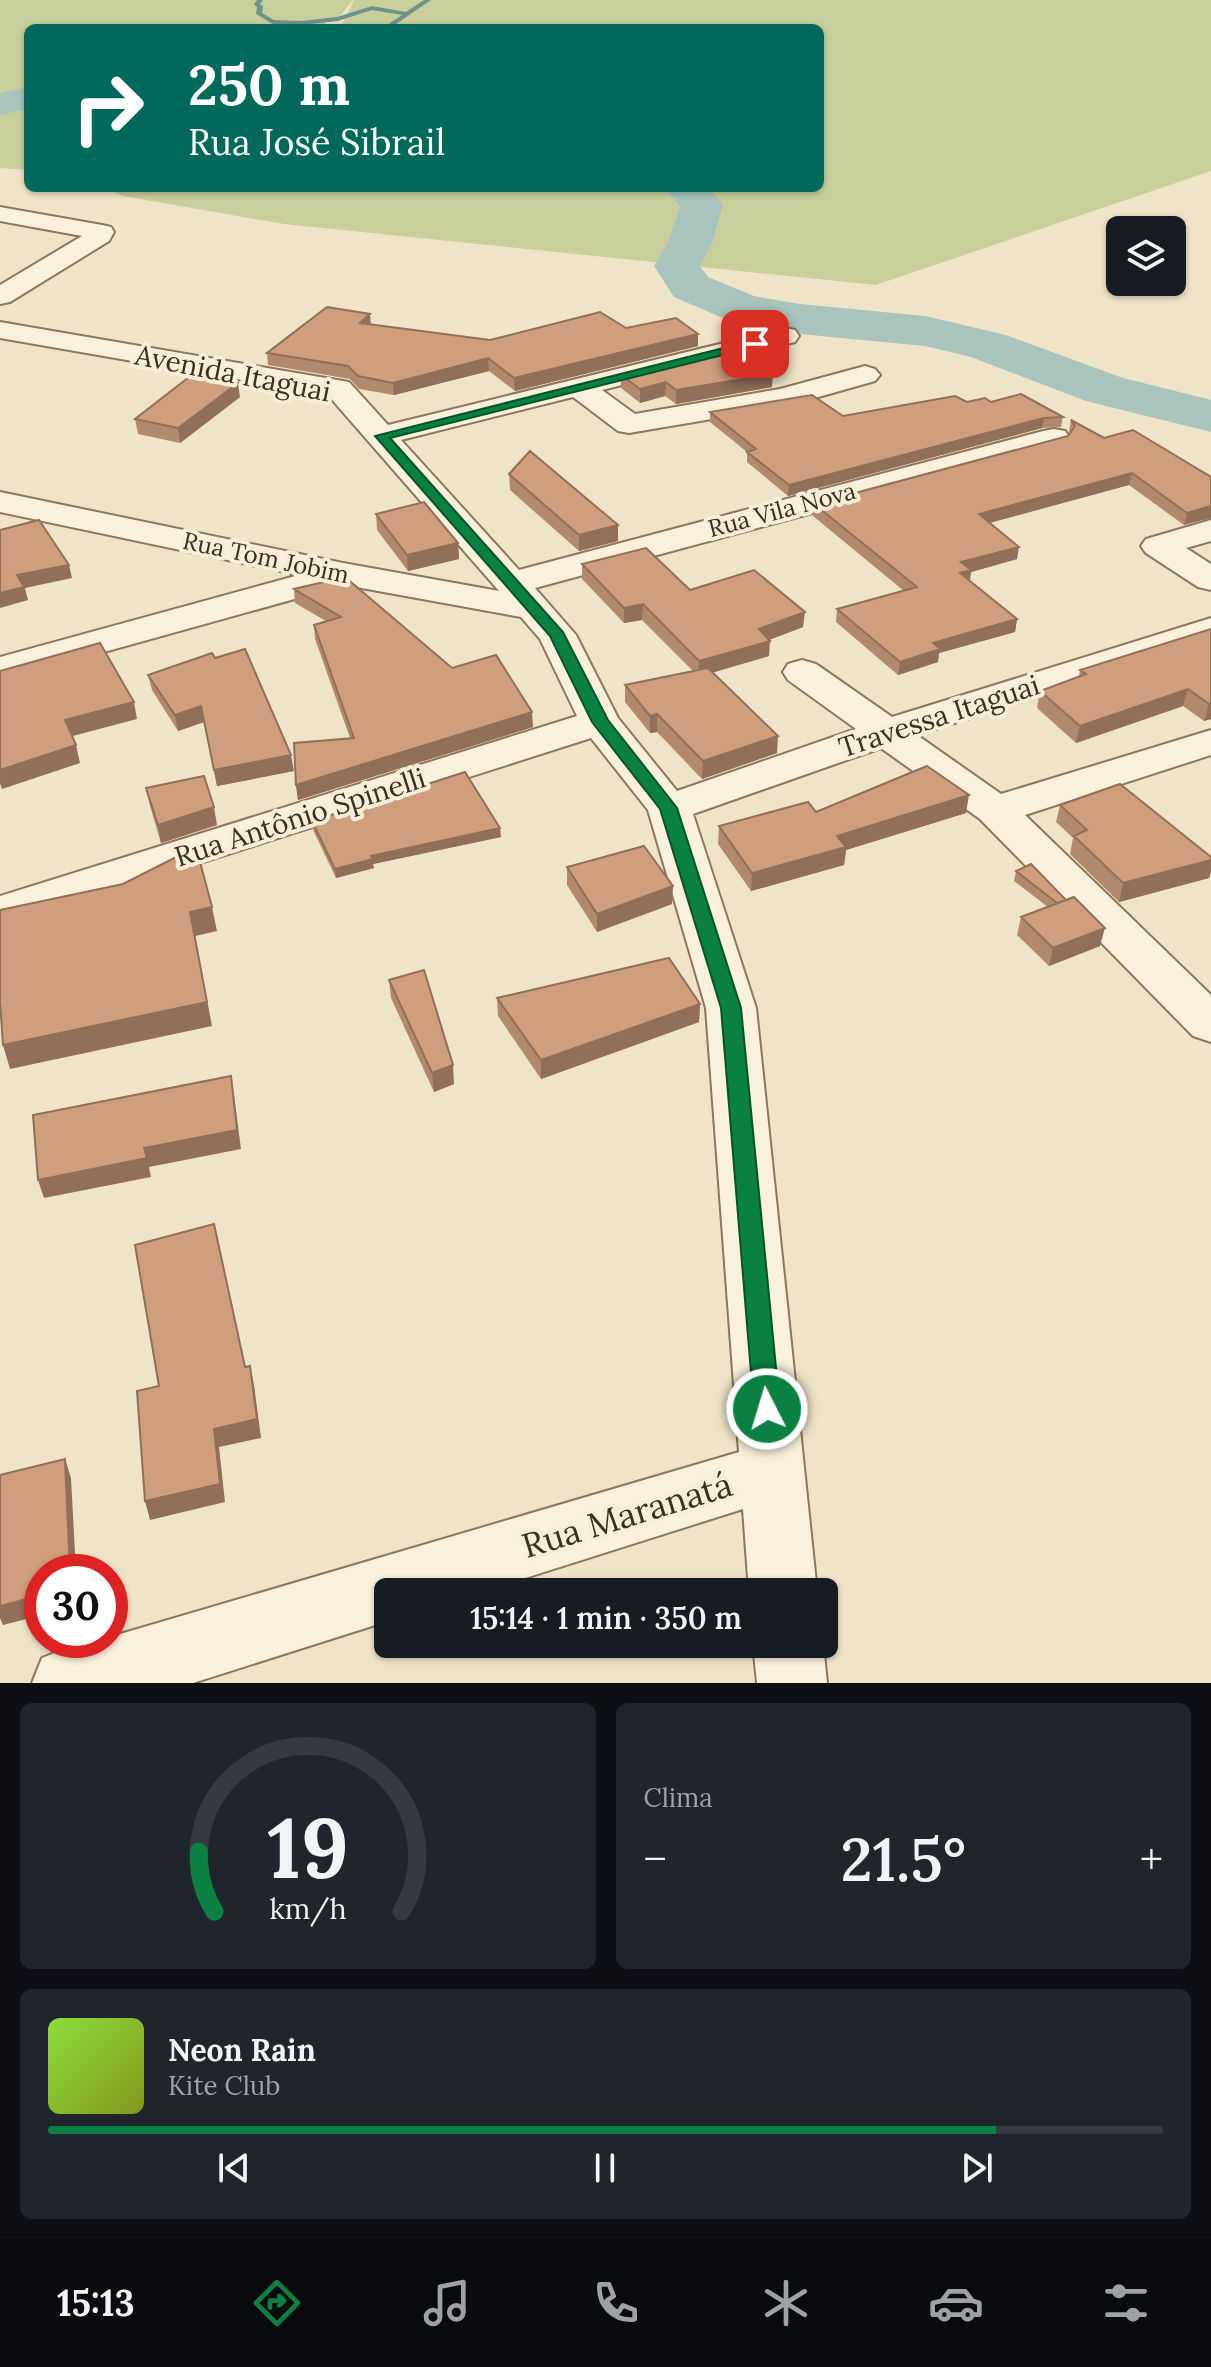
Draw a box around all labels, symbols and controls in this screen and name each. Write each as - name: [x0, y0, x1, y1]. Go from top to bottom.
- text: 250 m: [188, 49, 350, 120]
- icon: right: [56, 56, 160, 160]
- text: Rua José Sibrail: [188, 119, 445, 165]
- map controls: [1106, 216, 1186, 296]
- button: layers: [1106, 216, 1186, 296]
- pin: [721, 310, 789, 378]
- icon: arrive: [733, 322, 777, 366]
- street label: Avenida Itaguai: [131, 336, 334, 410]
- street label: Rua Vila Nova: [705, 475, 859, 544]
- street label: Rua Tom Jobim: [180, 525, 352, 590]
- street label: Travessa Itaguai: [834, 667, 1044, 765]
- street label: Rua Antônio Spinelli: [170, 759, 430, 875]
- position arrow: [725, 1367, 809, 1451]
- street label: Rua Maranatá: [517, 1462, 737, 1567]
- speed limit sign: 30: [24, 1554, 128, 1658]
- text: 15:14 · 1 min · 350 m: [470, 1599, 742, 1637]
- text: Clima: [644, 1781, 713, 1814]
- text: 19: [267, 1794, 349, 1901]
- text: 21.5°: [840, 1821, 966, 1897]
- text: −: [644, 1831, 667, 1887]
- text: +: [1140, 1831, 1163, 1887]
- text: km/h: [269, 1890, 346, 1927]
- text: Neon Rain: [168, 2031, 316, 2069]
- text: Kite Club: [168, 2069, 280, 2102]
- icon: previous: [212, 2146, 256, 2190]
- icon: pause: [583, 2146, 627, 2190]
- icon: next: [955, 2146, 999, 2190]
- icon: directions: [249, 2275, 305, 2331]
- icon: music: [419, 2275, 475, 2331]
- icon: phone: [588, 2275, 644, 2331]
- icon: climate: [758, 2275, 814, 2331]
- icon: car: [928, 2275, 984, 2331]
- icon: filters: [1098, 2275, 1154, 2331]
- text: 15:13: [57, 2280, 135, 2326]

